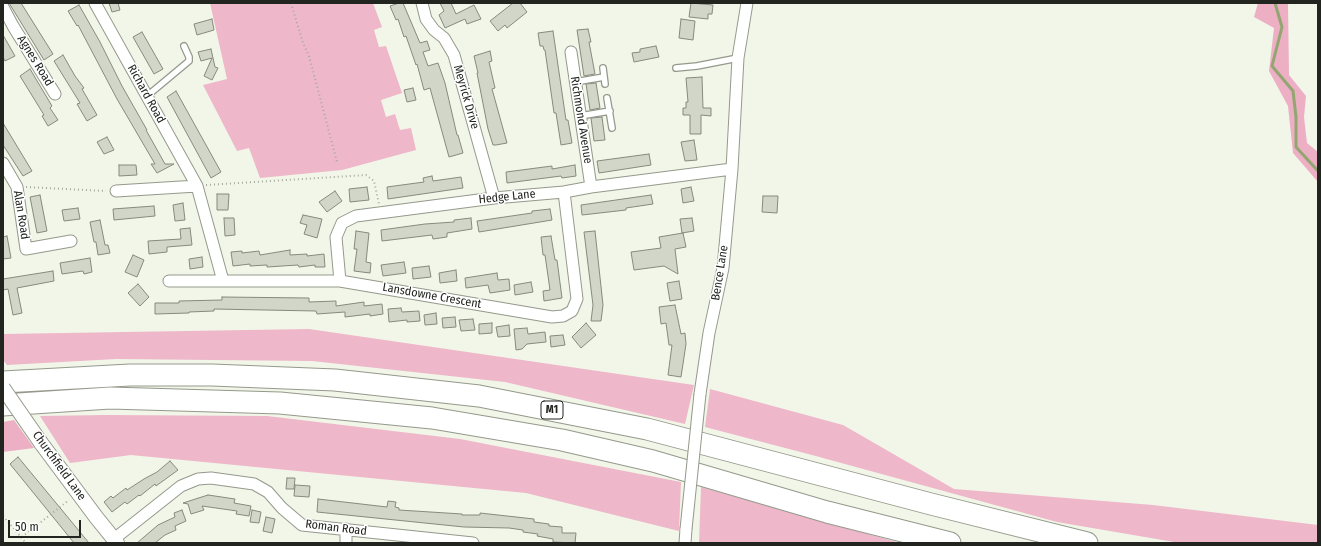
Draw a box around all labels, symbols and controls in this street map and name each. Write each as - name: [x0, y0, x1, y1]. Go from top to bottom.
- street label: Agnes Road: [14, 33, 56, 89]
- street label: Richard Road: [124, 62, 168, 126]
- street label: Meyrick Drive: [450, 63, 482, 131]
- street label: Richmond Avenue: [567, 75, 595, 165]
- street label: Hedge Lane: [478, 187, 536, 207]
- street label: Alan Road: [10, 190, 32, 240]
- street label: Bence Lane: [709, 244, 731, 302]
- street label: Lansdowne Crescent: [381, 280, 483, 312]
- road number: M1: [541, 401, 563, 419]
- street label: Churchfield Lane: [29, 429, 89, 503]
- scale bar: [10, 512, 83, 538]
- street label: Roman Road: [304, 517, 368, 539]
- text: 50 m: [15, 520, 39, 534]

